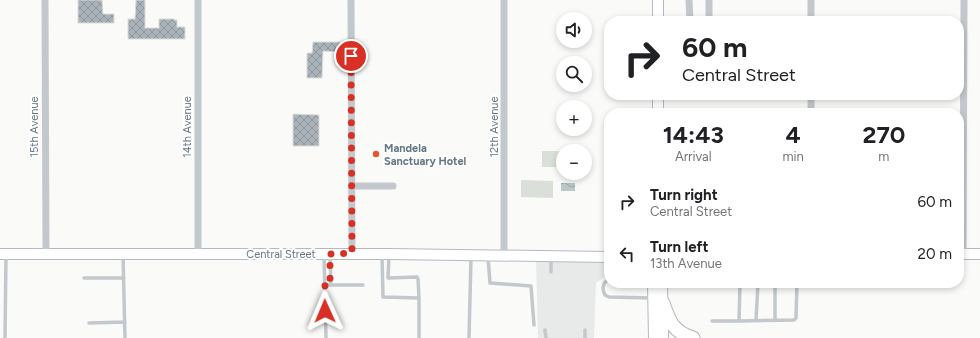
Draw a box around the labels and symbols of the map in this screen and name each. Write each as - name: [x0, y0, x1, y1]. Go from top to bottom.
- pin: [334, 39, 368, 73]
- street label: 15th Avenue: [28, 96, 41, 158]
- street label: 14th Avenue: [181, 96, 194, 158]
- street label: 12th Avenue: [488, 97, 501, 157]
- place label: Mandela Sanctuary Hotel: [384, 142, 467, 168]
- marker: Mandela Sanctuary Hotel: [371, 149, 381, 159]
- street label: Central Street: [246, 248, 316, 261]
- position arrow: [304, 290, 346, 332]

